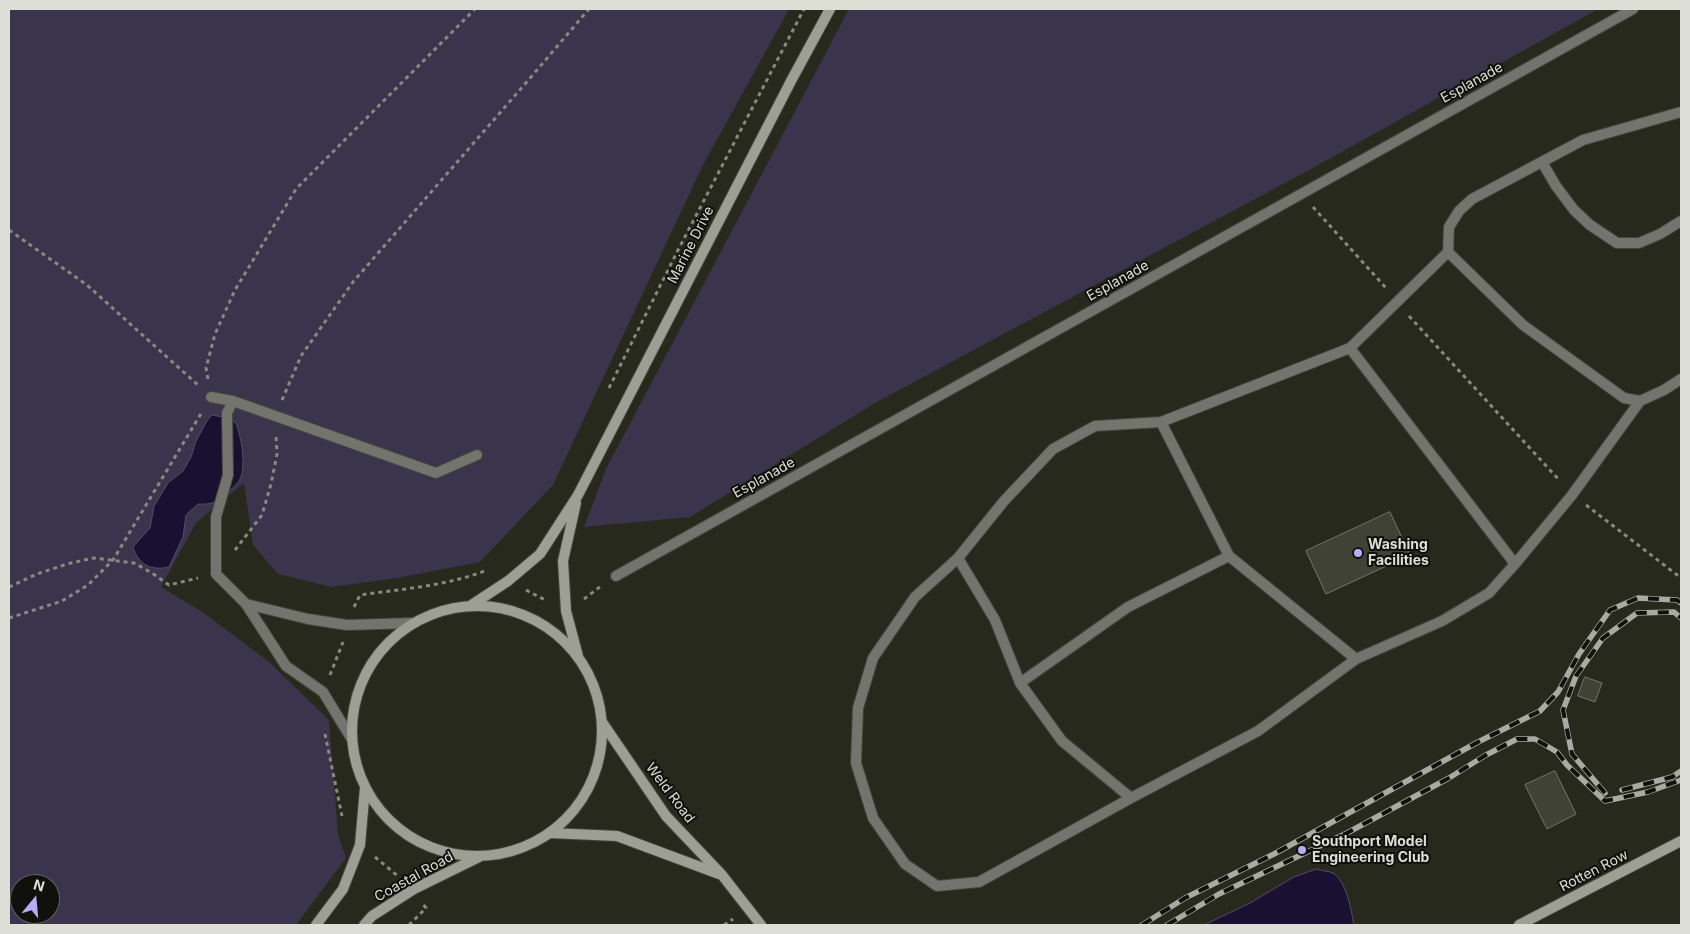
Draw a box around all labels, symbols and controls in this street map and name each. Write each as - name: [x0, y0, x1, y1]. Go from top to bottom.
- street label: Esplanade: [1438, 59, 1506, 107]
- street label: Marine Drive: [664, 204, 718, 286]
- street label: Esplanade: [1084, 257, 1152, 305]
- street label: Esplanade: [730, 454, 798, 502]
- place label: Washing Facilities: [1368, 537, 1429, 570]
- marker: Washing Facilities: [1352, 547, 1364, 559]
- street label: Weld Road: [642, 760, 698, 826]
- place label: Southport Model Engineering Club: [1312, 834, 1429, 866]
- marker: Southport Model Engineering Club: [1296, 844, 1308, 856]
- street label: Rotten Row: [1557, 847, 1631, 895]
- street label: Coastal Road: [372, 848, 456, 906]
- north arrow: [10, 874, 60, 924]
- text: N: [32, 875, 47, 895]

